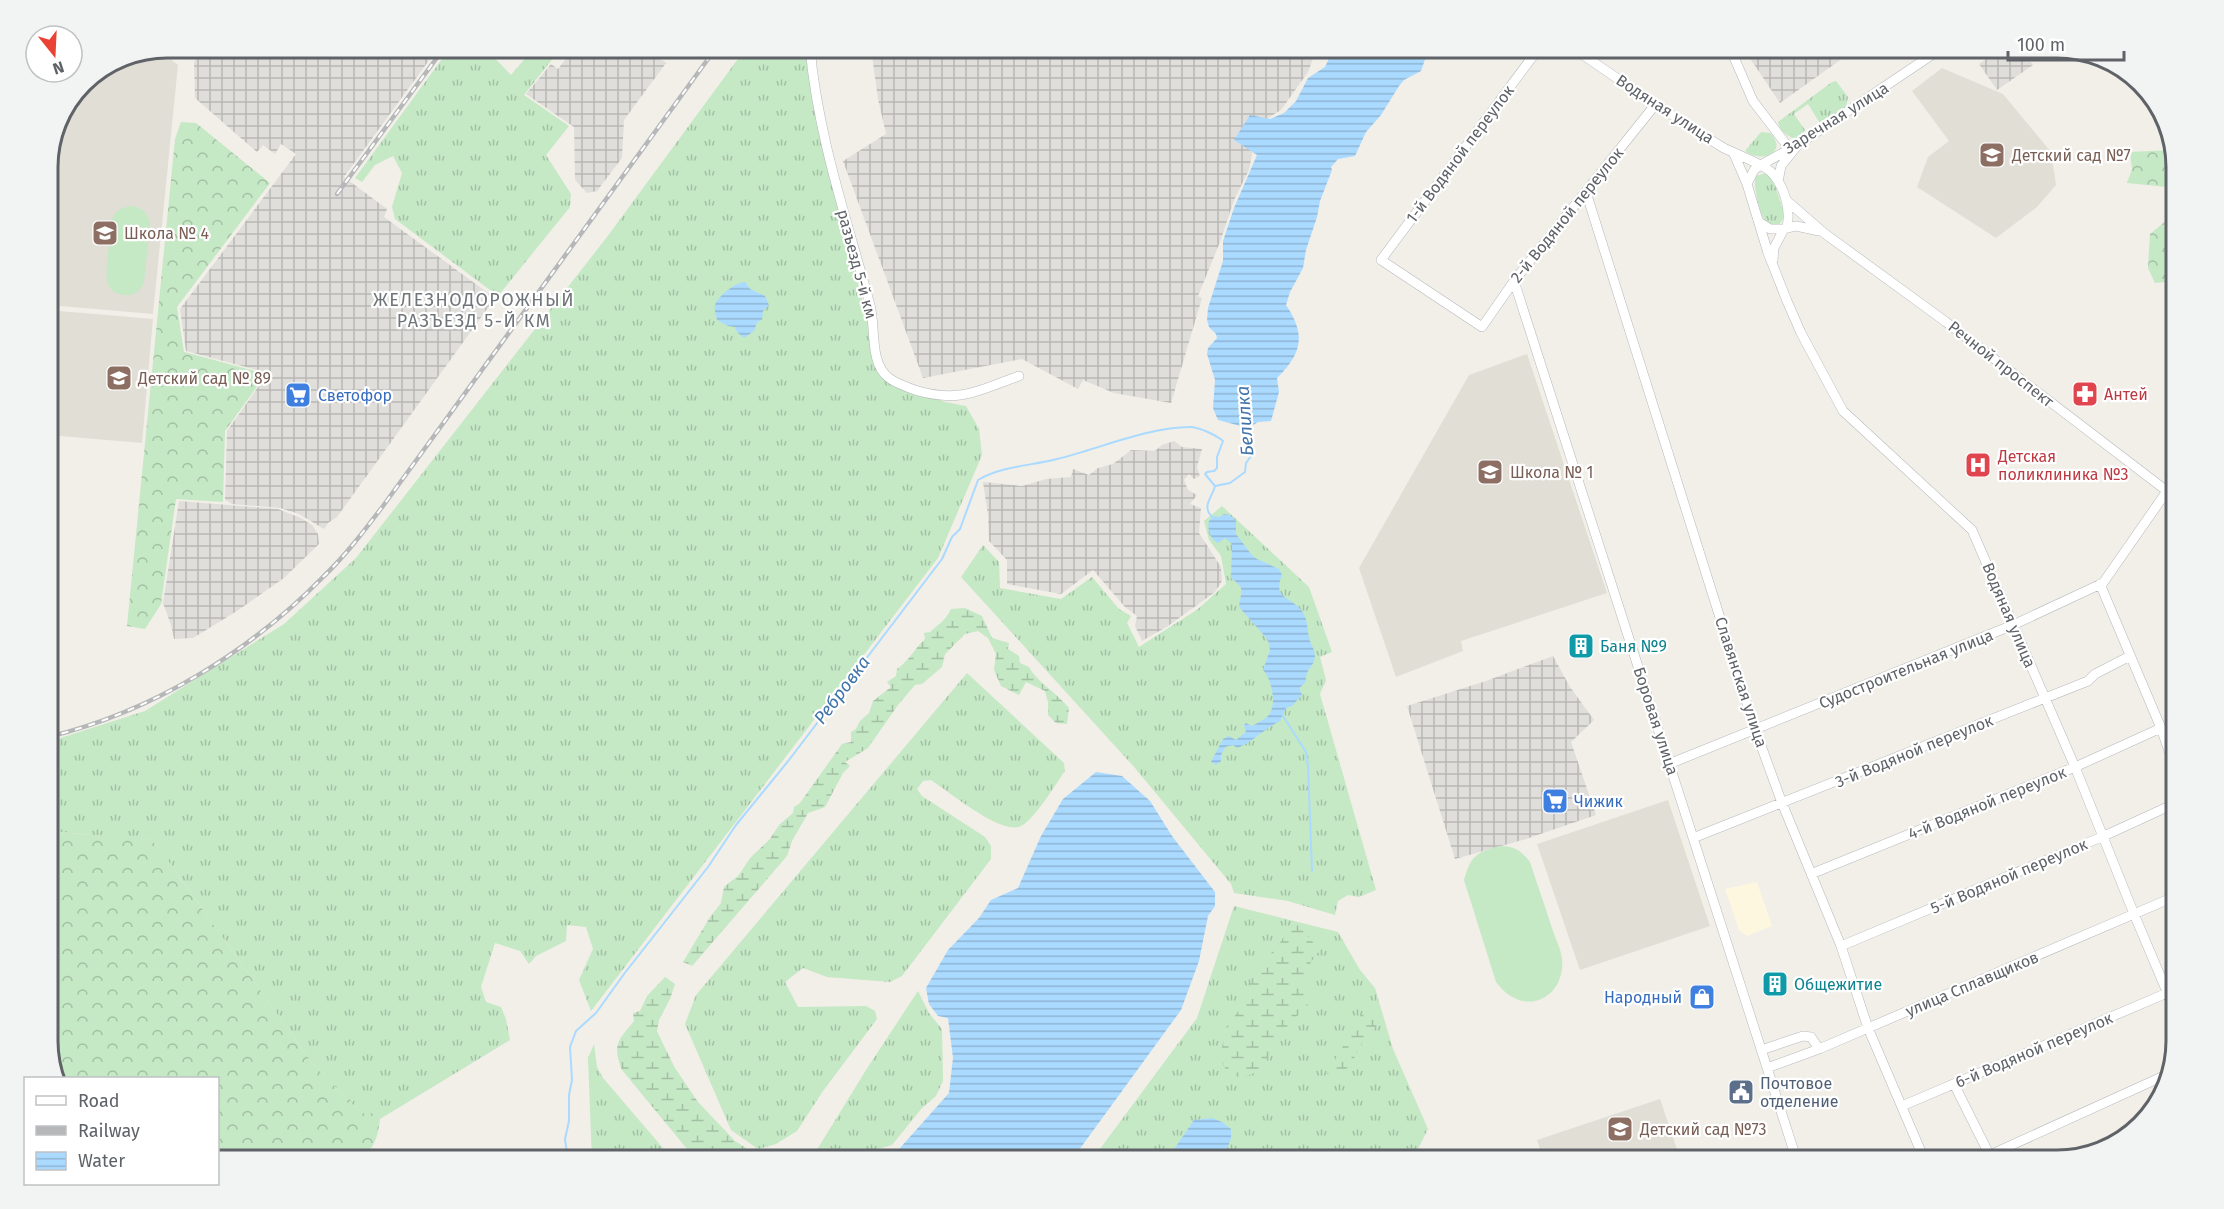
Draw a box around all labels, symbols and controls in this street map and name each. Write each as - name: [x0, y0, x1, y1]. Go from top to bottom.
- north arrow: [24, 24, 84, 84]
- scale bar: [2008, 24, 2124, 62]
- text: 100 m: [2017, 34, 2065, 56]
- text: N: [51, 57, 66, 78]
- street label: Водяная улица: [1613, 70, 1717, 148]
- street label: Заречная улица: [1780, 78, 1892, 158]
- street label: 1-й Водяной переулок: [1402, 81, 1518, 227]
- school or university icon: Детский сад №7: [1977, 140, 2007, 170]
- street label: 2-й Водяной переулок: [1507, 143, 1628, 286]
- place label: Детский сад №7: [2011, 146, 2131, 165]
- street label: разъезд 5-й км: [833, 207, 881, 321]
- school or university icon: Школа № 4: [90, 218, 120, 248]
- place label: Школа № 4: [124, 224, 209, 243]
- district label: ЖЕЛЕЗНОДОРОЖНЫЙ РАЗЪЕЗД 5-Й КМ: [373, 289, 575, 332]
- street label: Речной проспект: [1944, 317, 2058, 412]
- school or university icon: Детский сад № 89: [104, 363, 134, 393]
- place label: Детский сад № 89: [137, 369, 271, 388]
- pharmacy icon: Антей: [2070, 379, 2100, 409]
- supermarket icon: Светофор: [283, 380, 313, 410]
- water label: Белилка: [1232, 385, 1258, 457]
- place label: Антей: [2104, 385, 2148, 404]
- place label: Светофор: [318, 386, 392, 405]
- place label: Детская поликлиника №3: [1997, 447, 2129, 484]
- hospital icon: Детская поликлиника №3: [1963, 450, 1993, 480]
- school or university icon: Школа № 1: [1475, 457, 1505, 487]
- place label: Школа № 1: [1510, 463, 1593, 482]
- street label: Водяная улица: [1978, 560, 2040, 670]
- street label: Славянская улица: [1711, 614, 1771, 750]
- street label: Судостроительная улица: [1816, 625, 1996, 713]
- building icon: Баня №9: [1566, 631, 1596, 661]
- place label: Баня №9: [1600, 637, 1667, 656]
- water label: Ребровка: [809, 652, 875, 728]
- street label: Боровая улица: [1630, 664, 1682, 778]
- street label: 3-й Водяной переулок: [1832, 710, 1996, 791]
- street label: 4-й Водяной переулок: [1905, 762, 2070, 843]
- supermarket icon: Чижик: [1540, 786, 1570, 816]
- place label: Чижик: [1574, 792, 1623, 811]
- street label: 5-й Водяной переулок: [1928, 834, 2091, 918]
- street label: улица Сплавщиков: [1903, 947, 2041, 1021]
- building icon: Общежитие: [1760, 969, 1790, 999]
- place label: Общежитие: [1794, 975, 1882, 994]
- shop icon: Народный: [1687, 982, 1717, 1012]
- place label: Народный: [1604, 988, 1682, 1007]
- street label: 6-й Водяной переулок: [1952, 1008, 2116, 1092]
- place label: Почтовое отделение: [1760, 1074, 1839, 1111]
- legend: [24, 1077, 219, 1185]
- public building icon: Почтовое отделение: [1726, 1077, 1756, 1107]
- text: Road: [78, 1090, 120, 1112]
- school or university icon: Детский сад №73: [1605, 1114, 1635, 1144]
- text: Railway: [78, 1120, 140, 1142]
- place label: Детский сад №73: [1639, 1120, 1766, 1139]
- text: Water: [78, 1150, 125, 1172]

